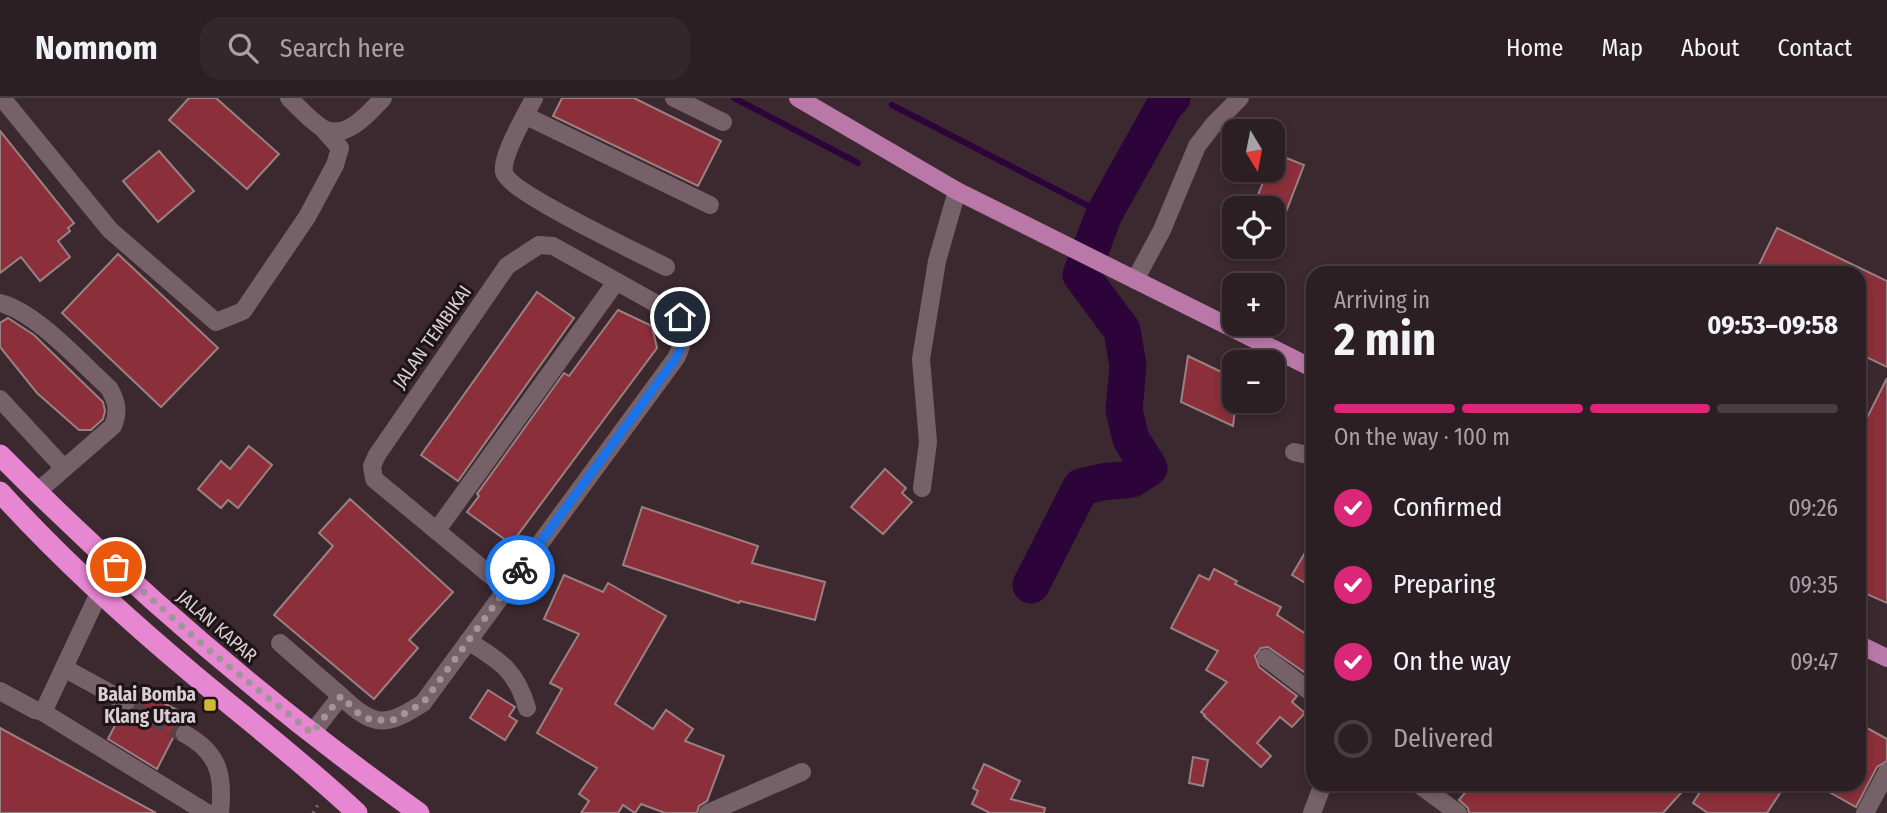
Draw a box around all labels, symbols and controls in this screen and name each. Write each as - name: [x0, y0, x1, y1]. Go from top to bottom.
- search box: [200, 17, 690, 80]
- text: Nomnom: [35, 28, 158, 68]
- icon: search: [224, 29, 262, 67]
- text: Search here: [280, 33, 405, 64]
- text: Home: [1506, 34, 1563, 62]
- text: Map: [1601, 34, 1643, 62]
- text: About: [1681, 34, 1739, 62]
- text: Contact: [1777, 34, 1852, 62]
- north arrow: [1222, 119, 1284, 182]
- map controls: [1222, 119, 1285, 413]
- button: locate: [1222, 196, 1285, 259]
- button: +: [1222, 273, 1285, 336]
- street label: JALAN TEMBIKAI: [388, 281, 476, 393]
- text: Arriving in: [1334, 286, 1430, 314]
- pin: [650, 287, 710, 347]
- icon: home: [661, 298, 699, 336]
- text: 09:53–09:58: [1707, 310, 1838, 341]
- text: 2 min: [1334, 312, 1436, 367]
- button: −: [1222, 350, 1285, 413]
- text: On the way · 100 m: [1334, 423, 1510, 451]
- icon: check: [1334, 489, 1372, 527]
- text: Confirmed: [1393, 492, 1503, 523]
- text: 09:26: [1789, 494, 1838, 522]
- courier: [485, 535, 555, 605]
- pin: [86, 537, 146, 597]
- icon: bag: [97, 548, 135, 586]
- icon: bike: [501, 551, 539, 589]
- icon: check: [1334, 566, 1372, 604]
- text: Preparing: [1393, 569, 1495, 600]
- text: 09:35: [1789, 571, 1838, 599]
- street label: JALAN KAPAR: [172, 585, 262, 667]
- icon: check: [1334, 643, 1372, 681]
- text: On the way: [1393, 646, 1511, 677]
- text: 09:47: [1790, 648, 1838, 676]
- place label: Balai Bomba Klang Utara: [98, 683, 196, 728]
- marker: Balai Bomba Klang Utara: [202, 697, 218, 713]
- text: Delivered: [1393, 723, 1494, 754]

